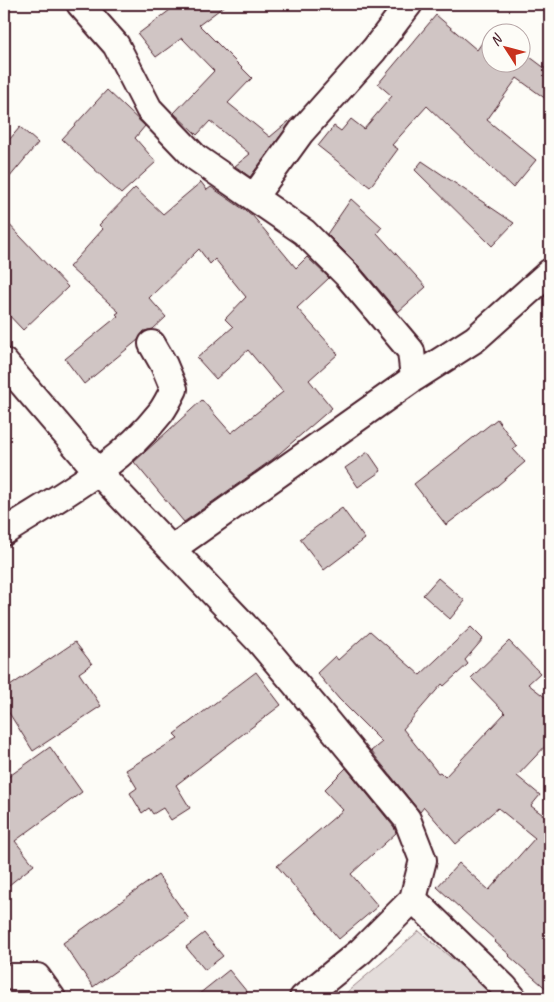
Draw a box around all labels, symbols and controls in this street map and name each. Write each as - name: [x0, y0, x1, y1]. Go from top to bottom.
- north arrow: [482, 22, 532, 72]
- text: N: [486, 30, 507, 49]

